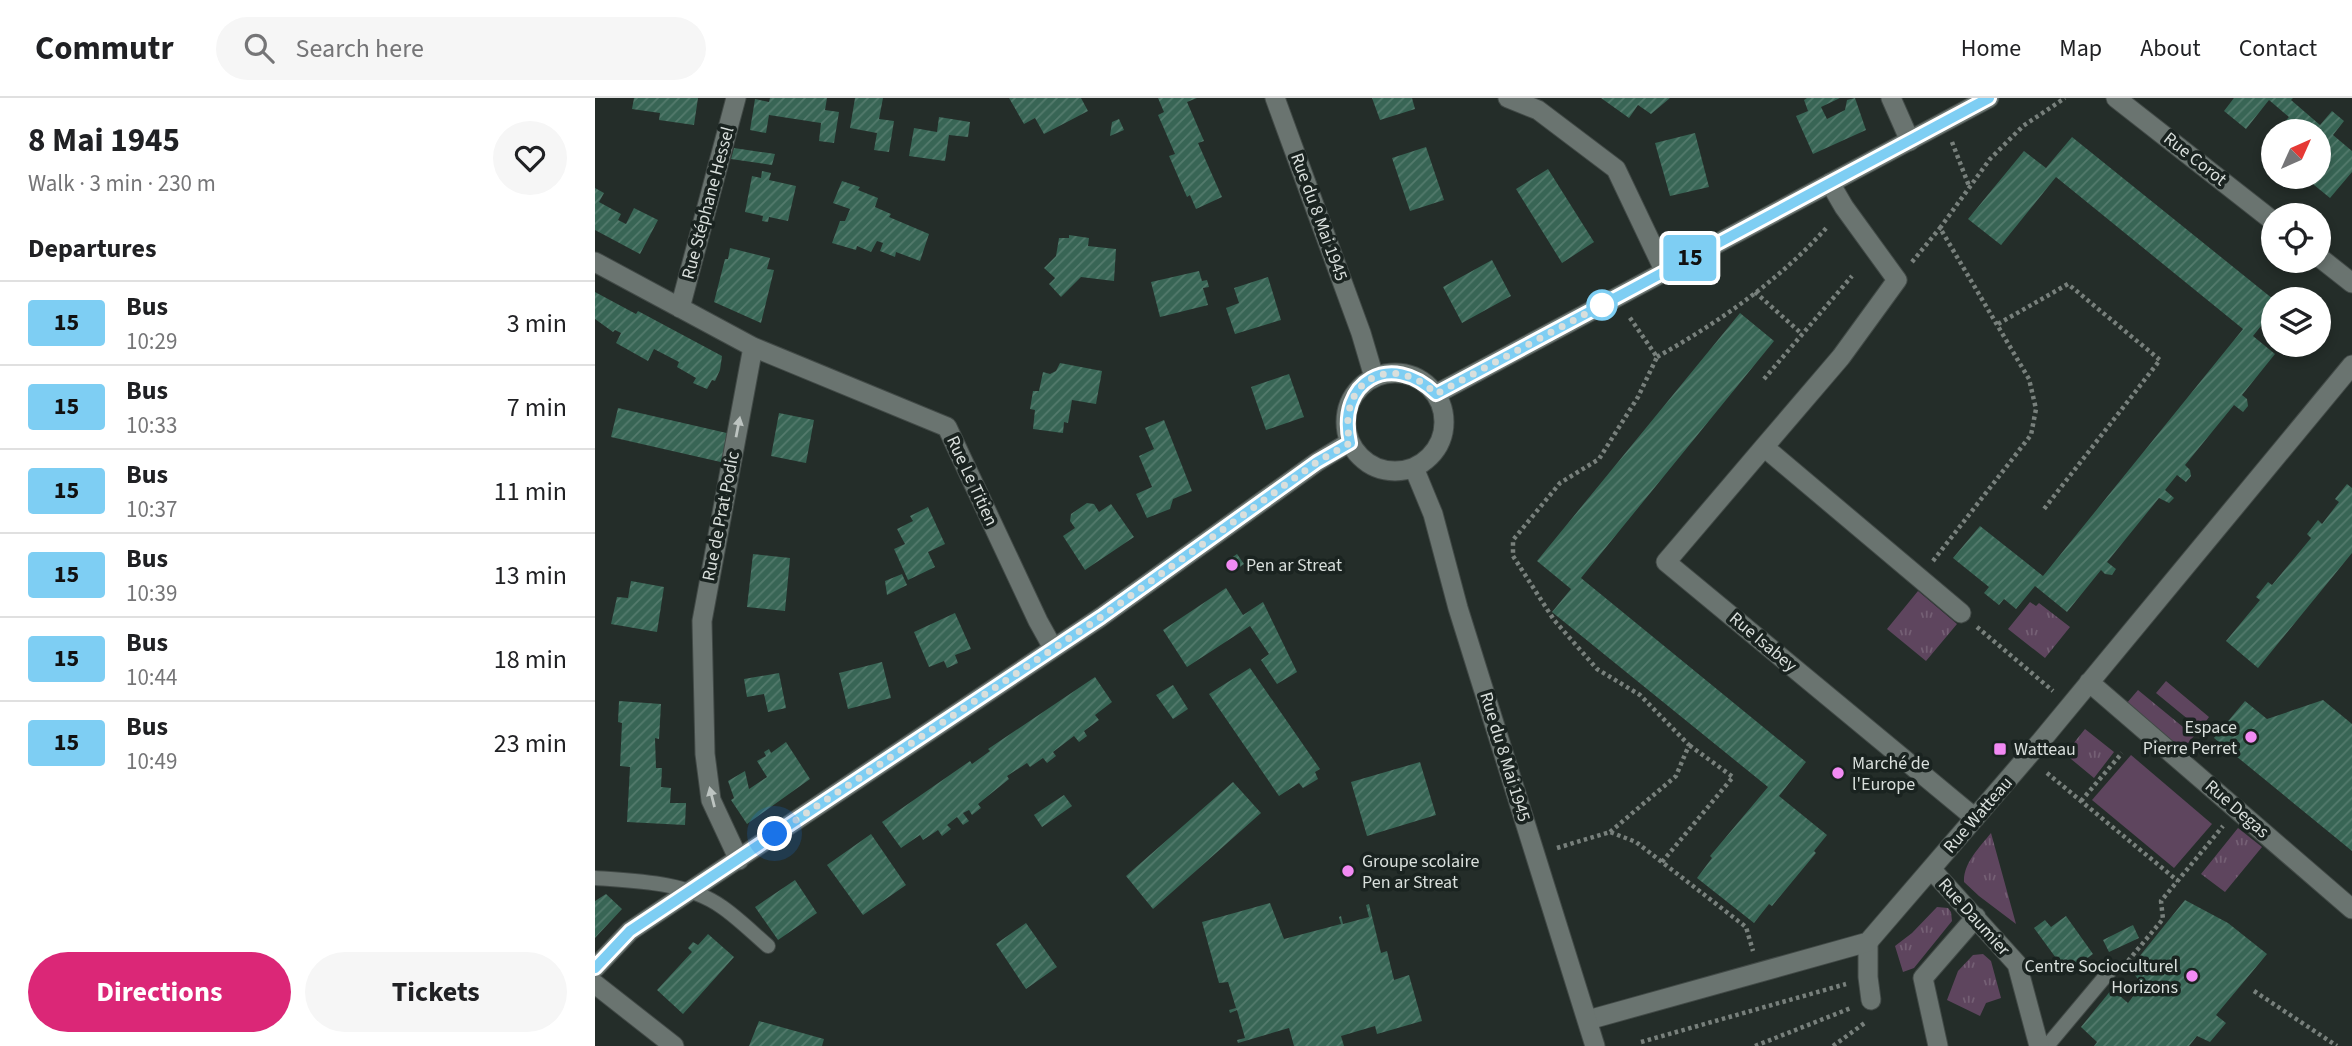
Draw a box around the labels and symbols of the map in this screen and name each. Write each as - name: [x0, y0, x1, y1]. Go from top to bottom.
- north arrow: [2261, 119, 2331, 189]
- street label: Rue Stéphane Hessel: [676, 124, 740, 282]
- street label: Rue Corot: [2158, 126, 2232, 192]
- street label: Rue du 8 Mai 1945: [1284, 150, 1354, 284]
- line badge: 15: [1659, 235, 1721, 281]
- unlabelled marker: [1587, 290, 1617, 320]
- one-way arrow: [733, 416, 744, 438]
- street label: Rue Le Titien: [940, 432, 1004, 530]
- street label: Rue de Prat Podic: [696, 449, 746, 583]
- place label: Pen ar Streat: [1246, 553, 1342, 578]
- marker: Pen ar Streat: [1224, 557, 1240, 573]
- street label: Rue Isabey: [1724, 606, 1803, 678]
- street label: Rue du 8 Mai 1945: [1473, 689, 1537, 825]
- place label: Espace Pierre Perret: [2143, 715, 2237, 761]
- marker: Espace Pierre Perret: [2243, 729, 2259, 745]
- place label: Watteau: [2014, 737, 2076, 762]
- marker: Watteau: [1992, 741, 2008, 757]
- place label: Marché de l'Europe: [1852, 751, 1930, 797]
- marker: Marché de l'Europe: [1830, 765, 1846, 781]
- street label: Rue Watteau: [1938, 771, 2018, 859]
- street label: Rue Degas: [2199, 774, 2275, 844]
- one-way arrow: [706, 786, 717, 808]
- your location: [757, 816, 792, 851]
- place label: Groupe scolaire Pen ar Streat: [1362, 849, 1480, 895]
- marker: Groupe scolaire Pen ar Streat: [1340, 863, 1356, 879]
- street label: Rue Daumier: [1932, 873, 2016, 962]
- place label: Centre Socioculturel Horizons: [2024, 954, 2178, 1000]
- marker: Centre Socioculturel Horizons: [2184, 968, 2200, 984]

